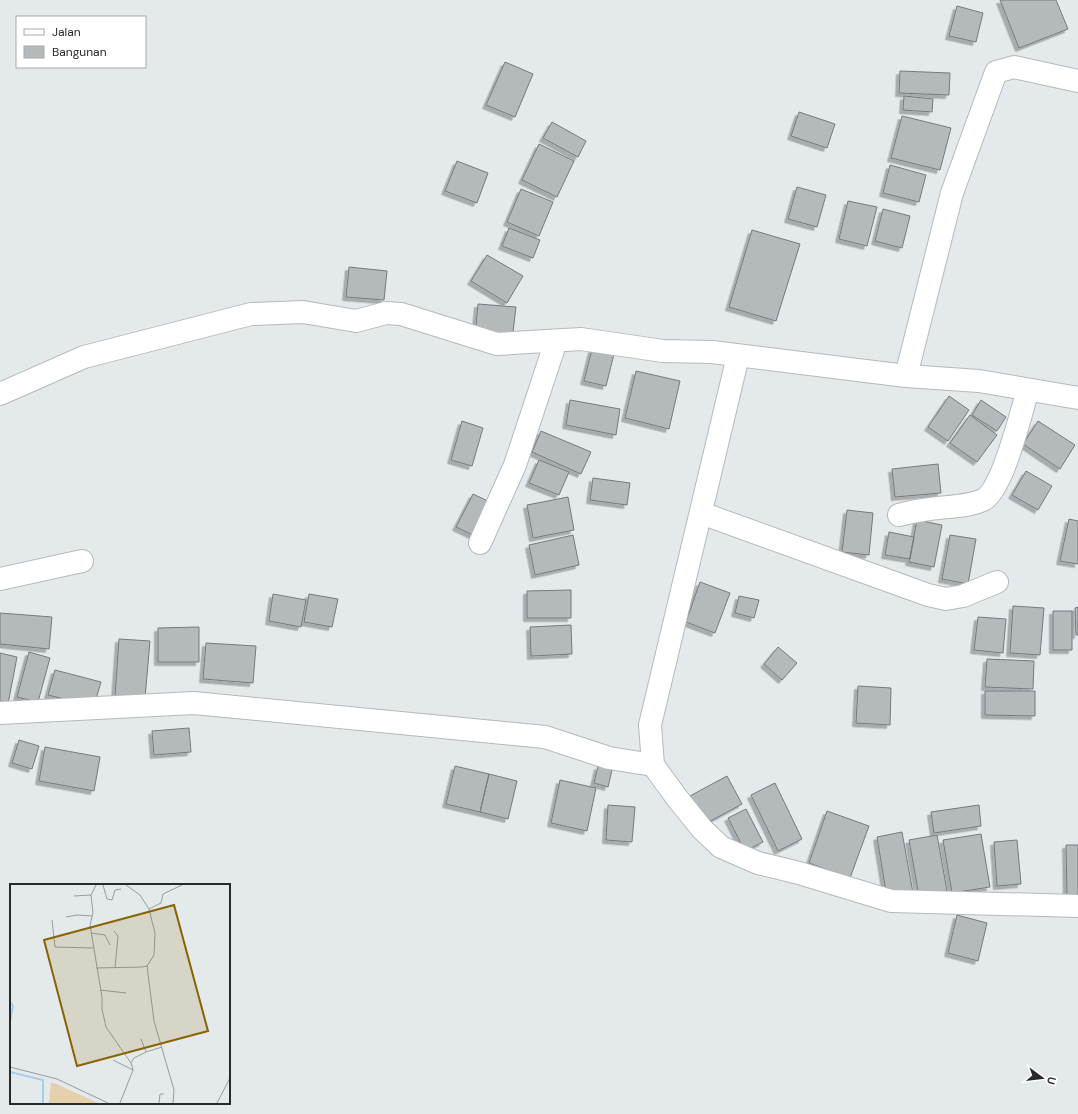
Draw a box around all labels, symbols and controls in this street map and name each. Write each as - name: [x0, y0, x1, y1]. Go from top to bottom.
- legend: [16, 16, 146, 68]
- text: Jalan: [52, 24, 81, 40]
- text: Bangunan: [52, 44, 107, 60]
- inset map: [10, 884, 230, 1104]
- north arrow: [1022, 1058, 1062, 1098]
- text: U: [1044, 1075, 1059, 1086]

